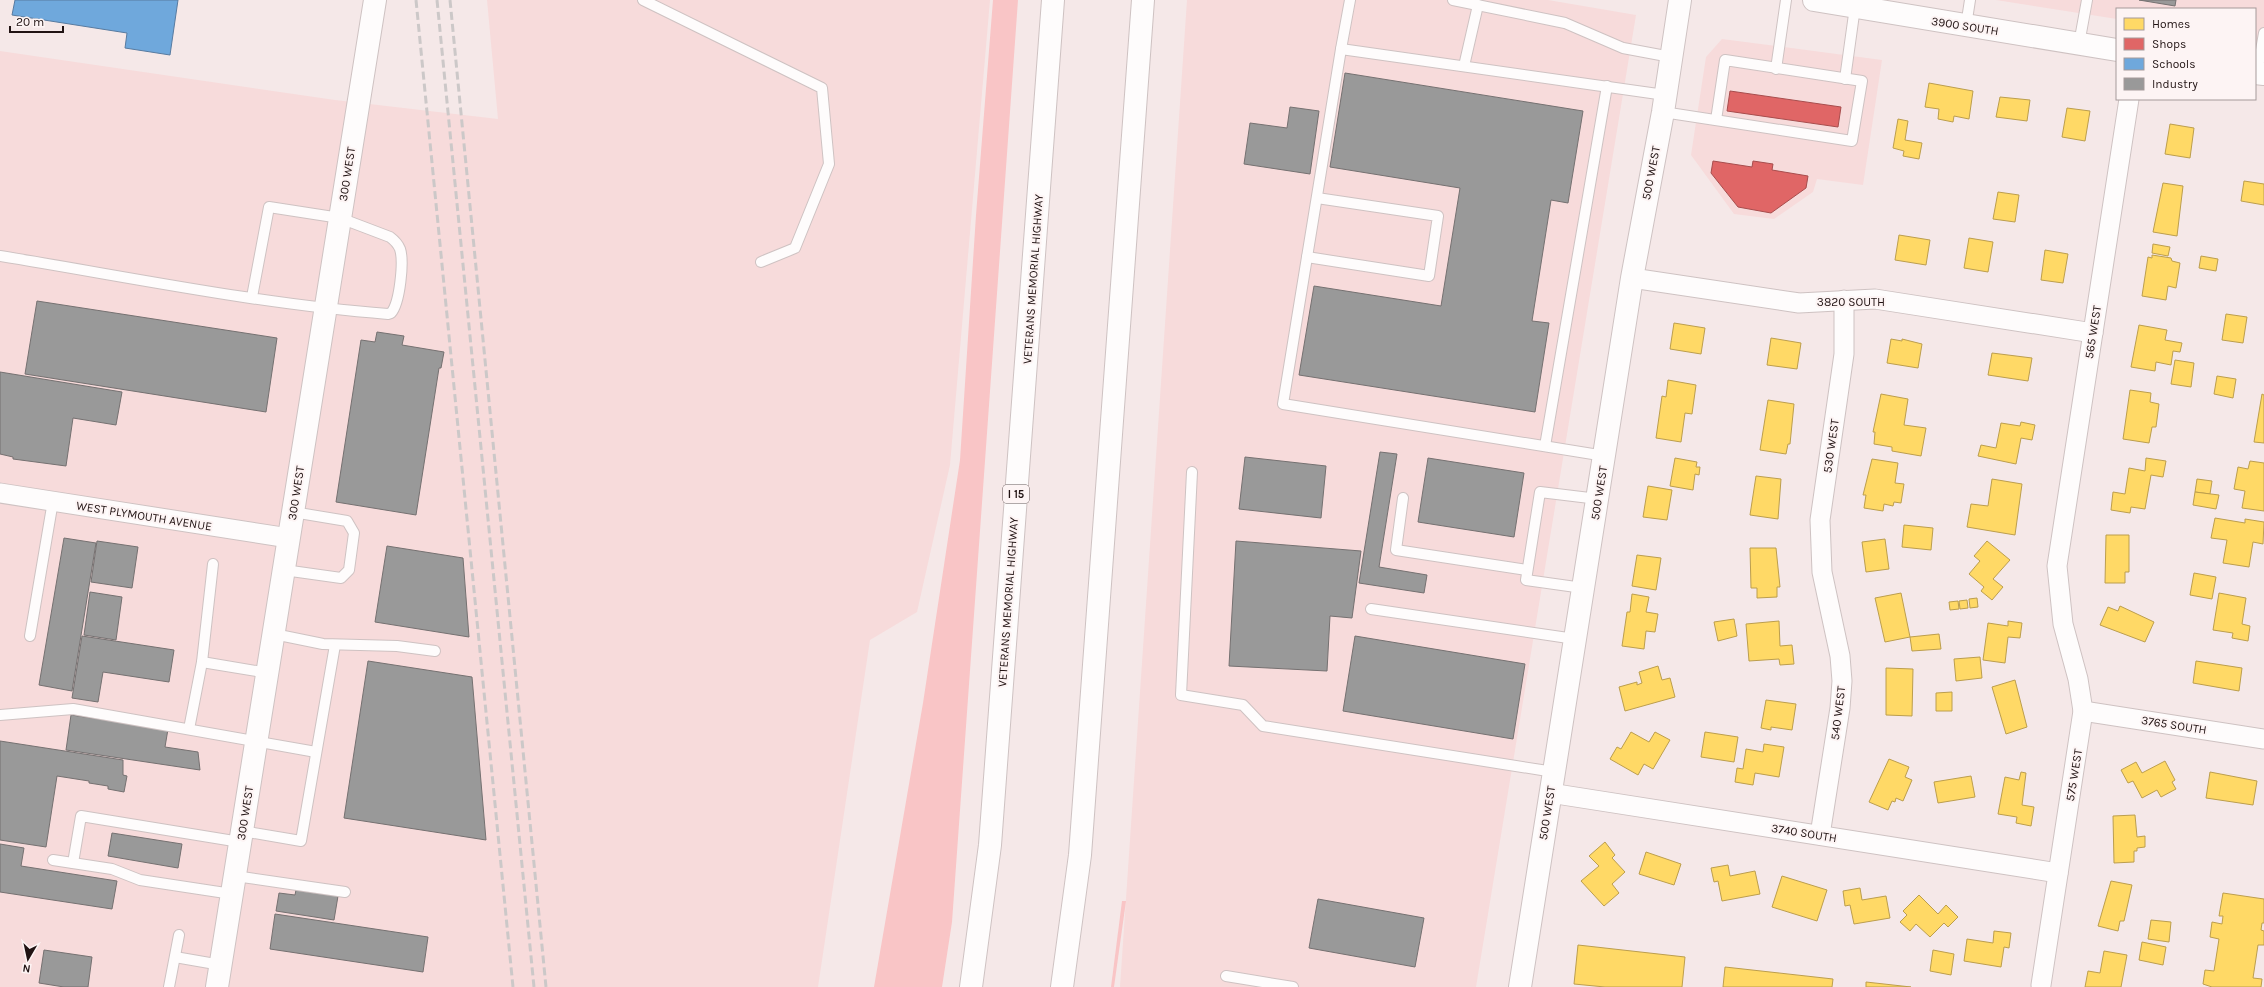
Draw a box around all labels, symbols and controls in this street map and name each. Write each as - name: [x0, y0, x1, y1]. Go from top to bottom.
- scale bar: [10, 8, 63, 34]
- legend: [2116, 8, 2256, 100]
- street label: 3900 SOUTH: [1930, 14, 2000, 38]
- text: 20 m: [16, 15, 44, 29]
- text: Homes: [2152, 17, 2190, 31]
- text: Shops: [2152, 37, 2186, 51]
- text: Schools: [2152, 57, 2195, 71]
- text: Industry: [2152, 77, 2198, 91]
- street label: 500 WEST: [1639, 145, 1663, 201]
- street label: 300 WEST: [336, 146, 358, 202]
- street label: VETERANS MEMORIAL HIGHWAY: [1020, 193, 1046, 364]
- street label: 3820 SOUTH: [1817, 295, 1885, 309]
- street label: 565 WEST: [2082, 304, 2104, 360]
- street label: 530 WEST: [1820, 418, 1842, 474]
- street label: 300 WEST: [285, 465, 307, 521]
- street label: 500 WEST: [1588, 465, 1610, 521]
- road number: I 15: [1003, 485, 1029, 503]
- street label: WEST PLYMOUTH AVENUE: [75, 498, 213, 534]
- street label: VETERANS MEMORIAL HIGHWAY: [995, 516, 1021, 687]
- street label: 540 WEST: [1828, 685, 1848, 741]
- street label: 3765 SOUTH: [2140, 713, 2208, 737]
- street label: 575 WEST: [2063, 748, 2085, 802]
- street label: 300 WEST: [234, 785, 256, 841]
- street label: 500 WEST: [1536, 785, 1558, 841]
- street label: 3740 SOUTH: [1770, 821, 1838, 845]
- north arrow: [8, 939, 48, 979]
- text: N: [22, 961, 31, 975]

